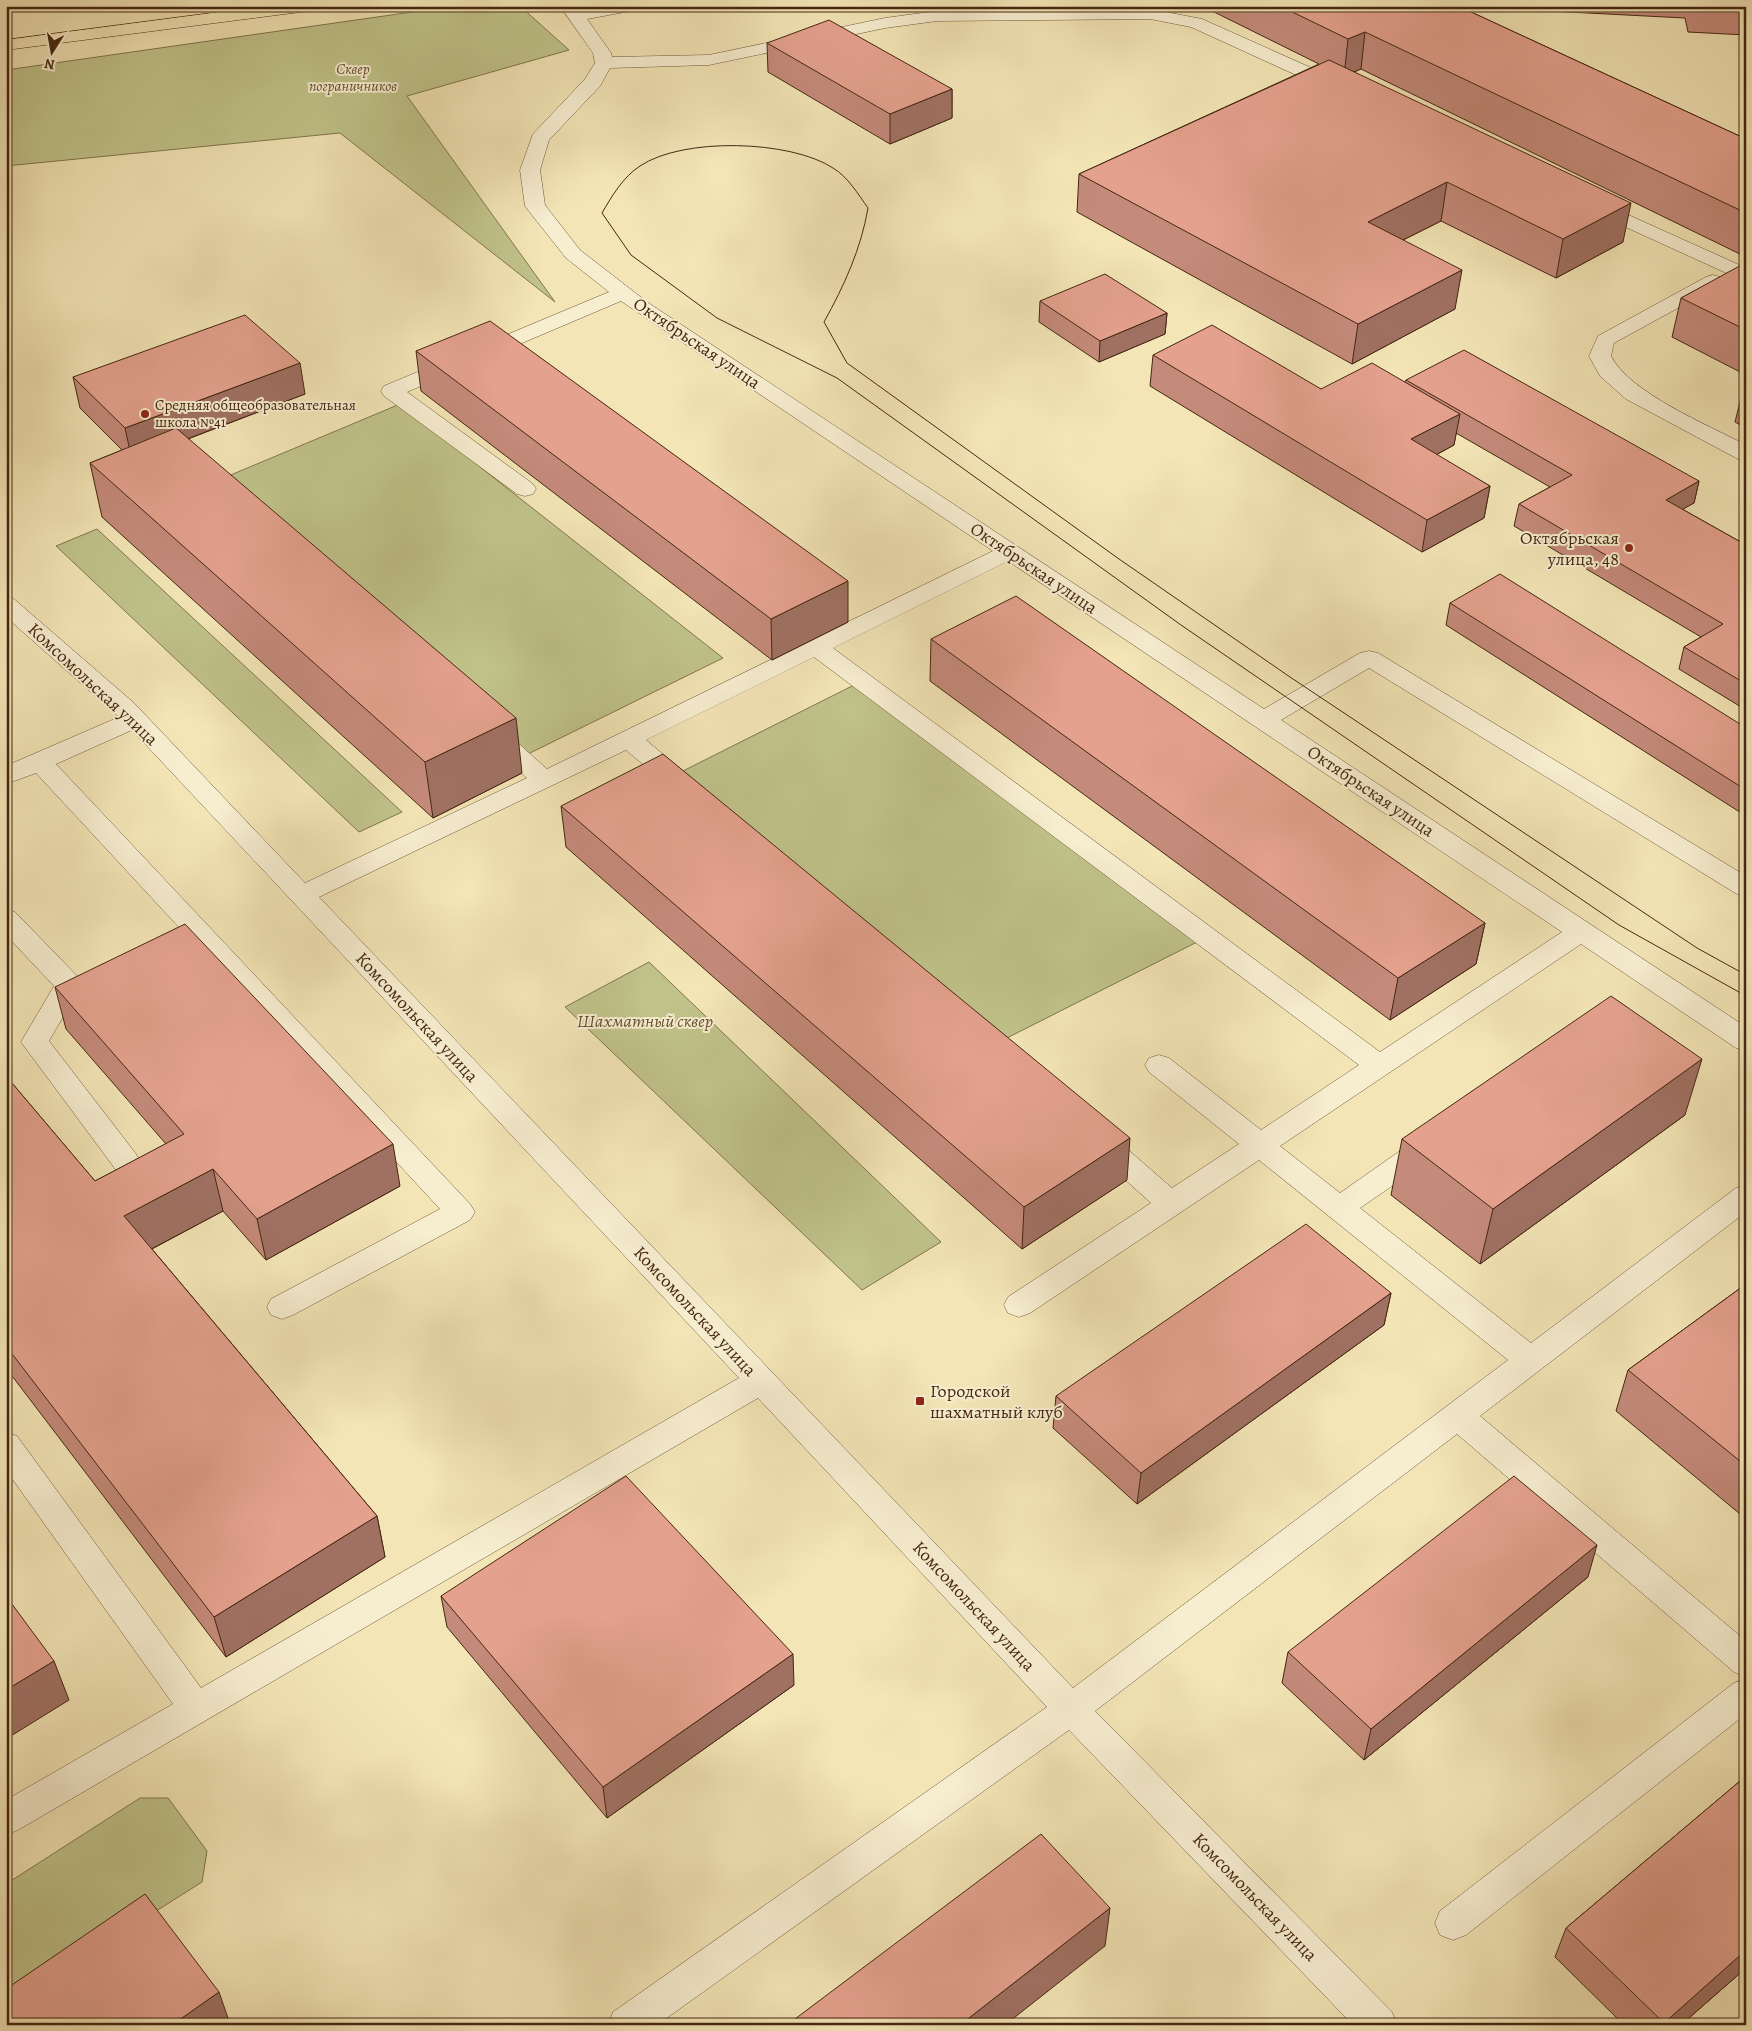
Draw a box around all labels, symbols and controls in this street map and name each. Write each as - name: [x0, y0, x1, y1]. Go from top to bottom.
- north arrow: [28, 28, 78, 78]
- text: N: [43, 54, 56, 75]
- park label: Сквер пограничников: [309, 59, 397, 96]
- street label: Октябрьская улица: [629, 292, 766, 395]
- place label: Средняя общеобразовательная школа №41: [155, 395, 356, 432]
- marker: Средняя общеобразовательная школа №41: [139, 408, 151, 420]
- street label: Октябрьская улица: [966, 517, 1103, 620]
- place label: Октябрьская улица, 48: [1520, 526, 1619, 571]
- marker: Октябрьская улица, 48: [1623, 542, 1635, 554]
- street label: Комсомольская улица: [23, 617, 164, 751]
- street label: Октябрьская улица: [1303, 740, 1440, 843]
- street label: Комсомольская улица: [350, 947, 484, 1088]
- park label: Шахматный сквер: [577, 1009, 713, 1033]
- street label: Комсомольская улица: [628, 1241, 762, 1382]
- place label: Городской шахматный клуб: [930, 1379, 1063, 1424]
- marker: Городской шахматный клуб: [914, 1395, 926, 1407]
- street label: Комсомольская улица: [907, 1536, 1041, 1677]
- street label: Комсомольская улица: [1187, 1828, 1323, 1967]

